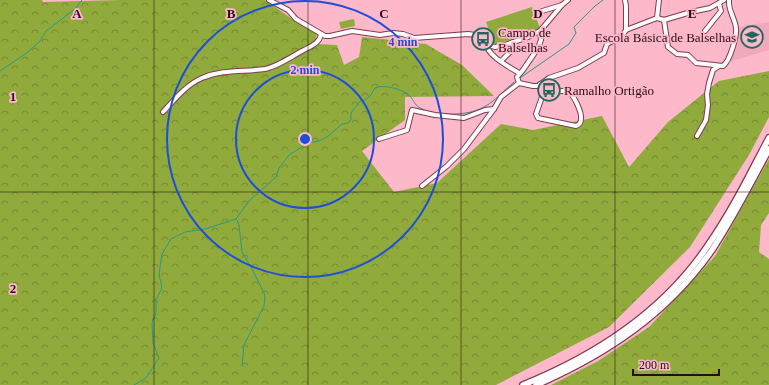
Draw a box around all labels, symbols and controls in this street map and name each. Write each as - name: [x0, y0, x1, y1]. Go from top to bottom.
- text: A: [72, 6, 82, 21]
- text: B: [227, 6, 236, 21]
- text: C: [379, 6, 389, 21]
- text: D: [533, 6, 543, 21]
- text: E: [688, 6, 696, 21]
- school or university icon: Escola Básica de Balselhas: [739, 24, 765, 50]
- place label: Campo de Balselhas: [498, 25, 551, 55]
- bus stop icon: Campo de Balselhas: [470, 26, 496, 52]
- place label: Escola Básica de Balselhas: [595, 30, 736, 45]
- text: 4 min: [388, 35, 418, 49]
- text: 2 min: [290, 63, 320, 77]
- bus stop icon: Ramalho Ortigão: [536, 77, 562, 103]
- place label: Ramalho Ortigão: [564, 83, 654, 98]
- text: 1: [10, 89, 16, 104]
- centre of rings: [298, 132, 312, 146]
- text: 2: [10, 281, 16, 296]
- scale bar: [633, 351, 719, 377]
- text: 200 m: [639, 358, 670, 372]

